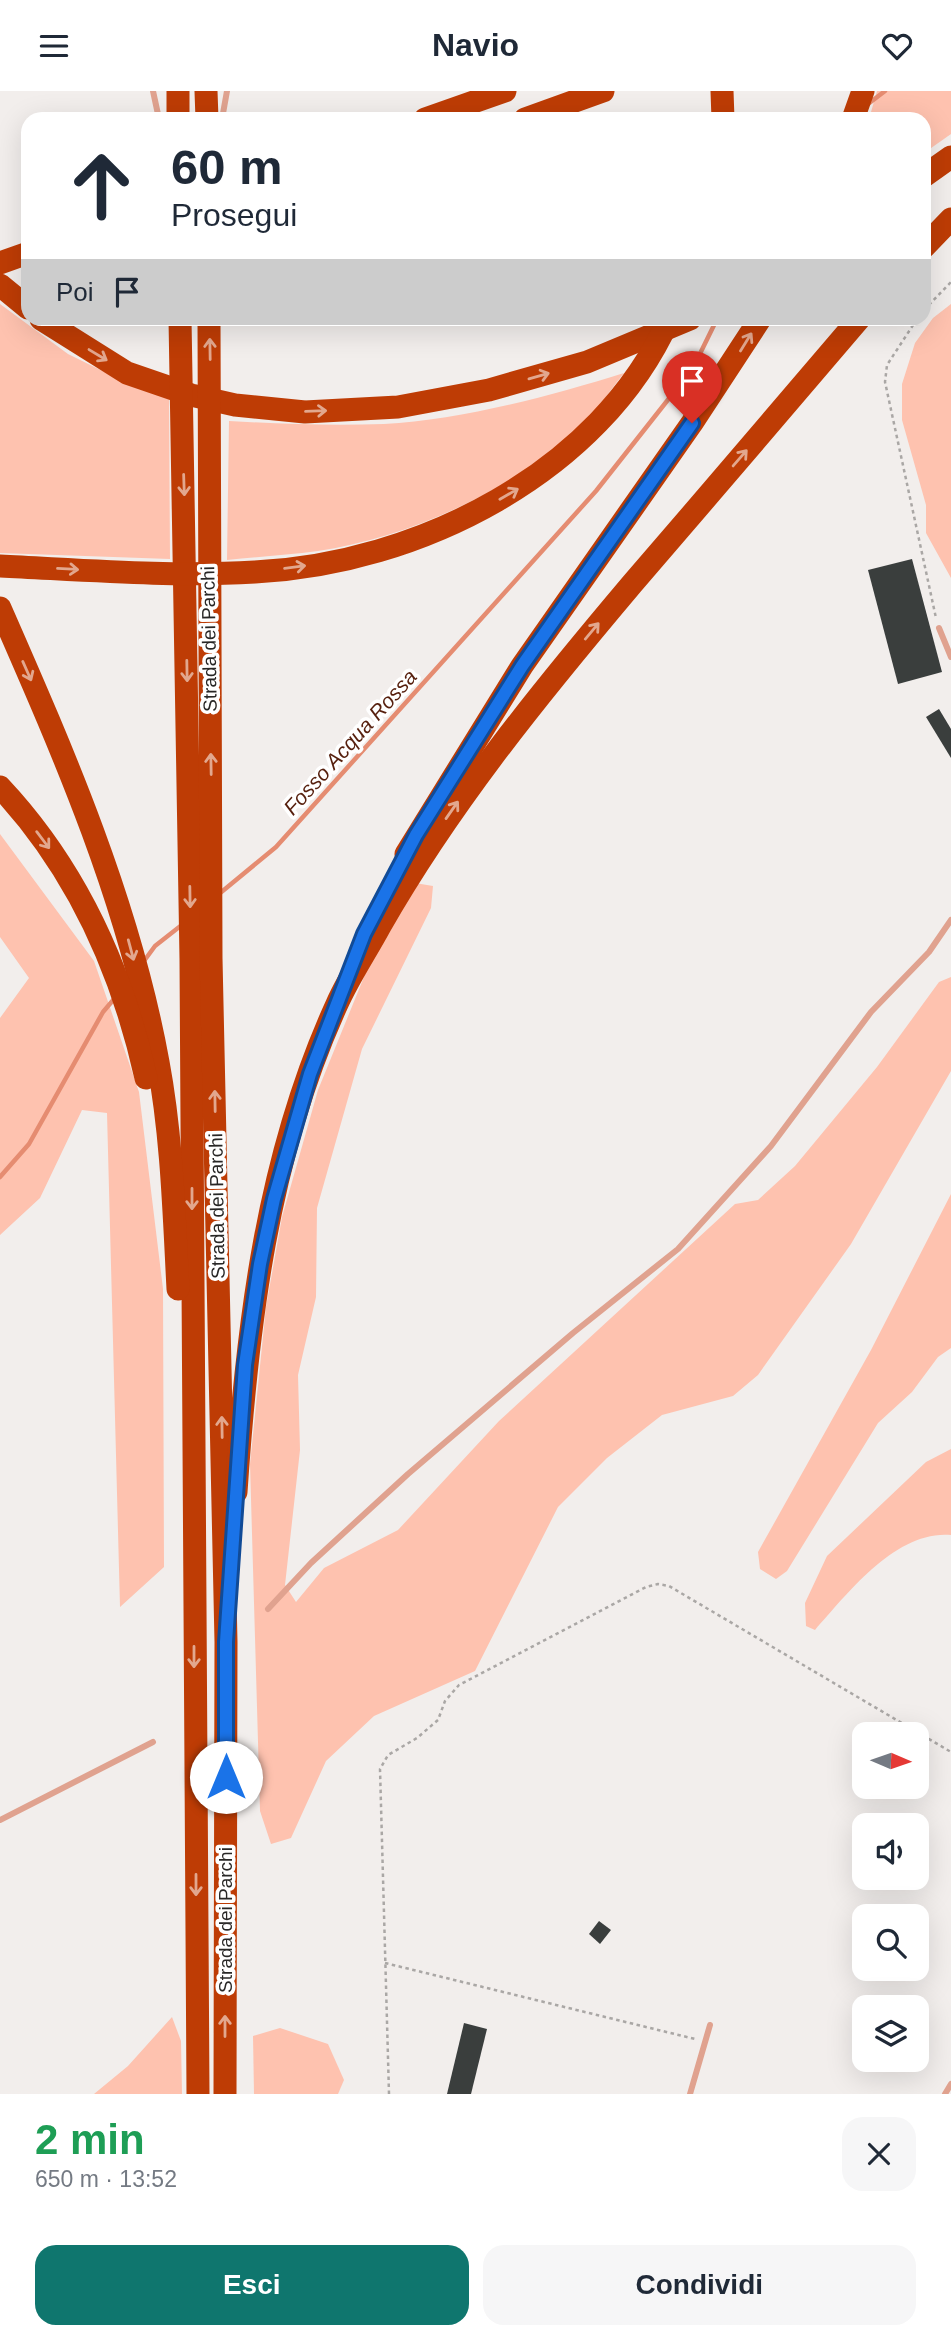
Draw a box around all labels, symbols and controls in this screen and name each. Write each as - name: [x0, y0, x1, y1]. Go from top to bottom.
- icon: menu: [35, 27, 73, 65]
- text: Navio: [432, 27, 519, 63]
- icon: heart: [878, 27, 916, 65]
- icon: ahead: [56, 140, 147, 231]
- text: 60 m: [171, 140, 283, 194]
- text: Prosegui: [171, 197, 297, 233]
- icon: arrive: [108, 273, 146, 311]
- text: Poi: [56, 277, 94, 307]
- one-way arrow: [739, 333, 753, 353]
- one-way arrow: [203, 338, 217, 361]
- one-way arrow: [88, 349, 108, 363]
- pin: [662, 351, 722, 423]
- icon: arrive: [673, 362, 711, 400]
- one-way arrow: [528, 368, 550, 381]
- one-way arrow: [304, 405, 327, 418]
- one-way arrow: [732, 450, 748, 468]
- one-way arrow: [177, 473, 190, 496]
- one-way arrow: [498, 487, 518, 501]
- one-way arrow: [283, 561, 306, 574]
- one-way arrow: [56, 563, 79, 576]
- street label: Strada dei Parchi: [197, 566, 221, 712]
- one-way arrow: [584, 623, 600, 641]
- one-way arrow: [21, 660, 34, 681]
- one-way arrow: [180, 660, 194, 683]
- water label: Fosso Acqua Rossa: [279, 665, 421, 819]
- one-way arrow: [204, 753, 217, 776]
- one-way arrow: [445, 801, 459, 820]
- one-way arrow: [36, 830, 51, 849]
- one-way arrow: [183, 885, 197, 908]
- one-way arrow: [126, 939, 139, 961]
- one-way arrow: [208, 1090, 221, 1113]
- street label: Strada dei Parchi: [205, 1133, 229, 1279]
- one-way arrow: [185, 1187, 199, 1210]
- one-way arrow: [215, 1416, 228, 1439]
- one-way arrow: [188, 1645, 201, 1668]
- north arrow: [852, 1722, 929, 1799]
- map controls: [852, 1722, 929, 2072]
- position arrow: [189, 1740, 263, 1814]
- button: sound: [852, 1813, 929, 1890]
- street label: Strada dei Parchi: [215, 1847, 236, 1993]
- one-way arrow: [189, 1873, 203, 1896]
- button: search: [852, 1904, 929, 1981]
- button: layers: [852, 1995, 929, 2072]
- one-way arrow: [218, 2015, 232, 2038]
- text: 2 min: [35, 2116, 145, 2163]
- button: close: [842, 2117, 916, 2191]
- text: 650 m · 13:52: [35, 2166, 177, 2192]
- button: Esci: [35, 2245, 469, 2325]
- button: Condividi: [483, 2245, 916, 2325]

